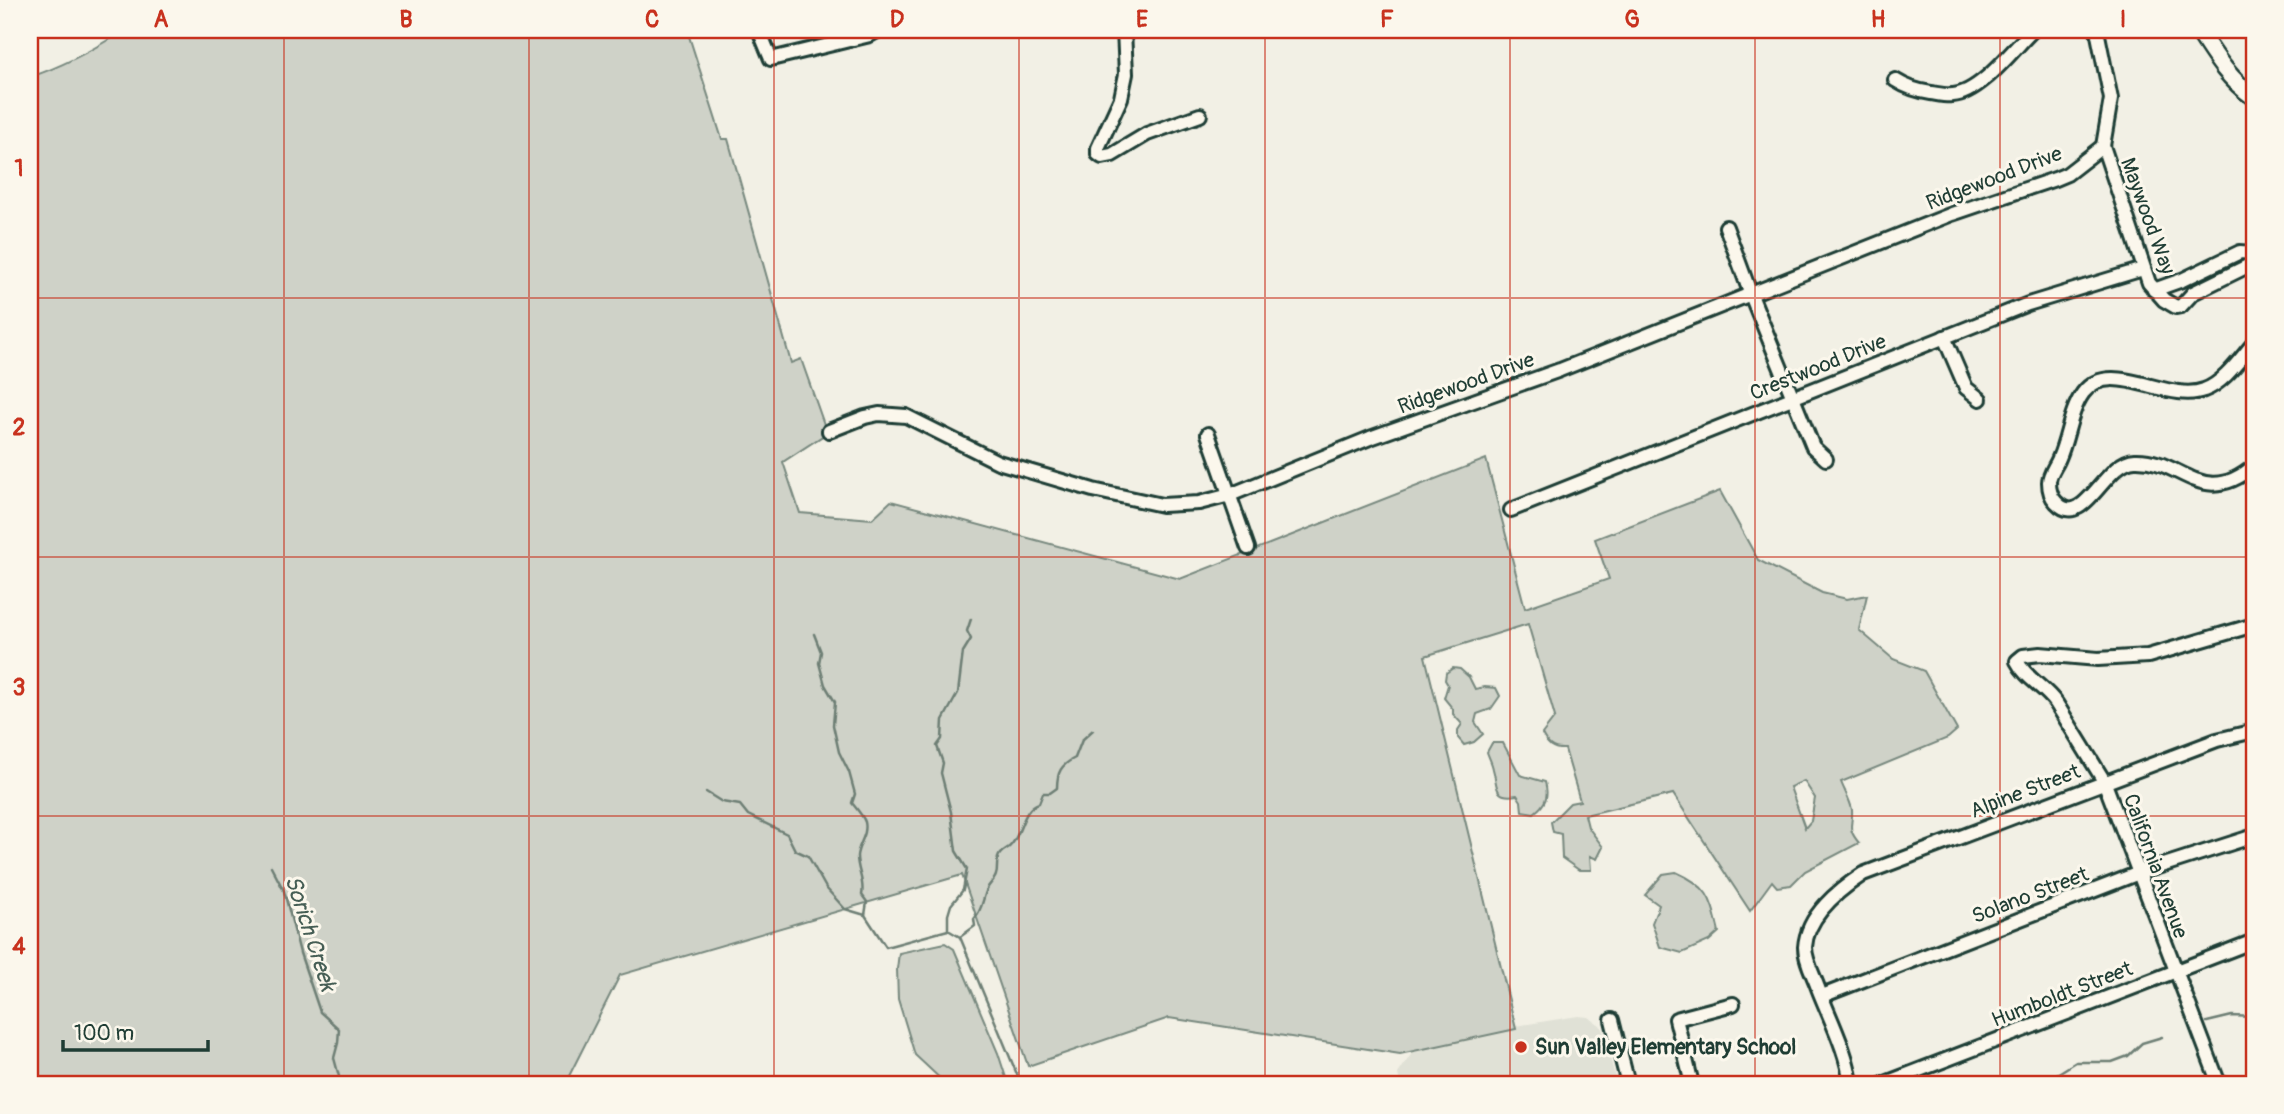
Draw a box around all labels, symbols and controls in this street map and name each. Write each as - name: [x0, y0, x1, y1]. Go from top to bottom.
- text: A: [154, 5, 169, 34]
- text: B: [399, 5, 413, 34]
- text: C: [645, 5, 659, 34]
- text: D: [890, 5, 904, 34]
- text: E: [1136, 5, 1148, 34]
- text: F: [1380, 5, 1394, 34]
- text: G: [1624, 5, 1640, 34]
- text: H: [1871, 5, 1885, 34]
- text: I: [2120, 5, 2126, 34]
- street label: Ridgewood Drive: [1922, 140, 2067, 217]
- text: 1: [15, 154, 24, 183]
- street label: Maywood Way: [2114, 154, 2181, 278]
- street label: Crestwood Drive: [1746, 328, 1891, 407]
- street label: Ridgewood Drive: [1394, 346, 1539, 421]
- text: 2: [13, 413, 26, 442]
- text: 3: [13, 673, 25, 702]
- street label: Alpine Street: [1966, 758, 2085, 825]
- street label: California Avenue: [2117, 790, 2194, 943]
- street label: Solano Street: [1968, 861, 2093, 930]
- water label: Sorich Creek: [278, 872, 344, 997]
- text: 4: [12, 932, 26, 961]
- street label: Humboldt Street: [1988, 955, 2137, 1034]
- scale bar: [63, 1009, 208, 1053]
- text: 100 m: [74, 1020, 134, 1047]
- place label: Sun Valley Elementary School: [1535, 1034, 1796, 1061]
- marker: Sun Valley Elementary School: [1513, 1039, 1529, 1055]

